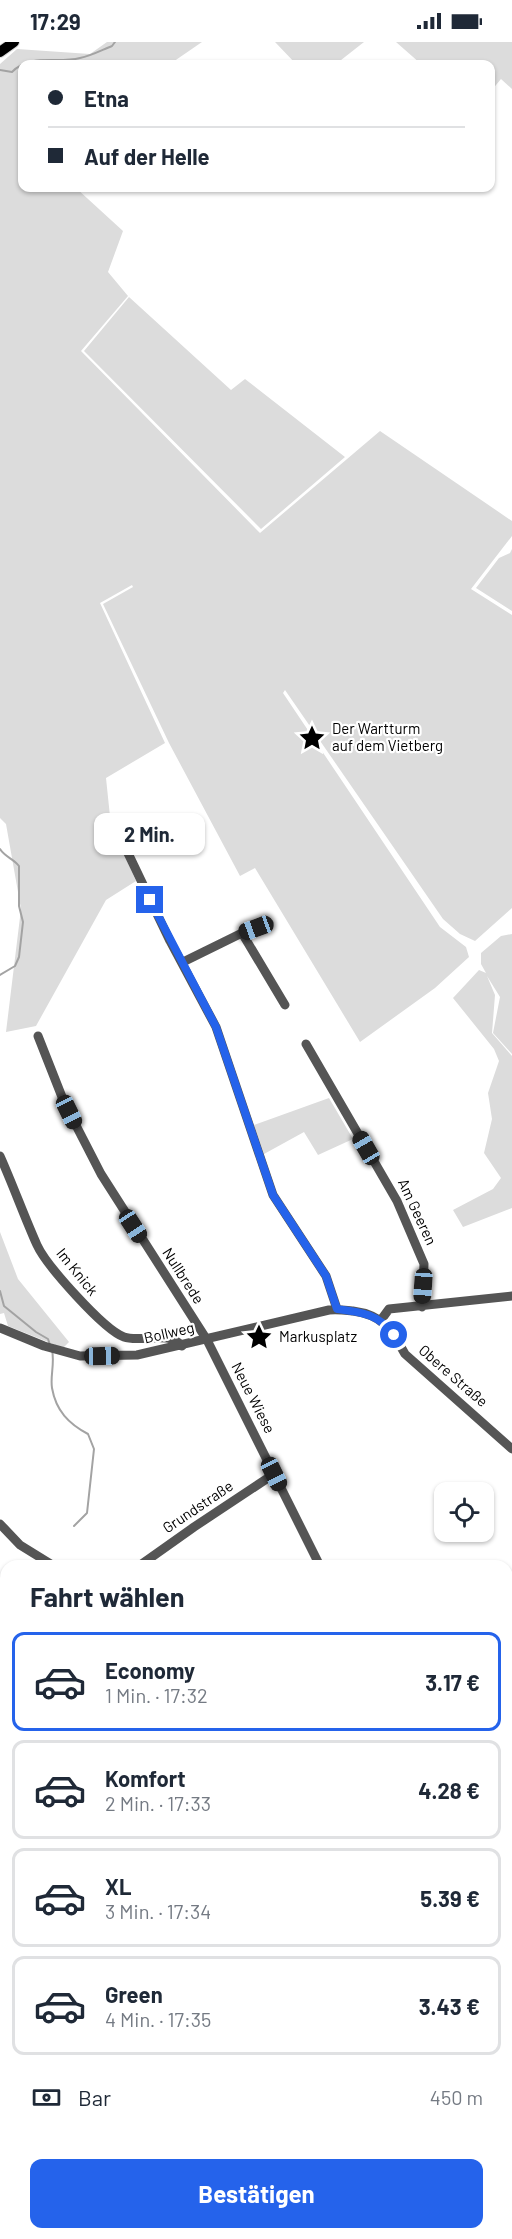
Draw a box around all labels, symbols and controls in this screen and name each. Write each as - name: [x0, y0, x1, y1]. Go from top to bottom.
- text: 17:29: [30, 8, 81, 34]
- text: Etna: [84, 85, 129, 111]
- text: Auf der Helle: [84, 143, 210, 169]
- place label: Der Wartturm auf dem Vietberg: [332, 719, 443, 754]
- place icon: Der Wartturm auf dem Vietberg: [297, 723, 327, 753]
- callout: 2 Min.: [94, 813, 206, 855]
- text: 2 Min.: [124, 822, 175, 846]
- route end: [136, 886, 163, 913]
- car: [236, 913, 276, 943]
- car: [53, 1092, 85, 1132]
- car: [349, 1128, 383, 1168]
- street label: Am Geeren: [395, 1176, 441, 1248]
- car: [116, 1206, 150, 1246]
- street label: Im Knick: [53, 1244, 103, 1299]
- street label: Nullbrede: [159, 1244, 209, 1307]
- car: [413, 1267, 433, 1305]
- street label: Bollweg: [142, 1318, 196, 1347]
- route start: [380, 1321, 407, 1348]
- place icon: Markusplatz: [244, 1322, 274, 1352]
- place label: Markusplatz: [279, 1327, 357, 1345]
- street label: Obere Straße: [415, 1340, 492, 1410]
- car: [84, 1347, 120, 1365]
- street label: Neue Wiese: [228, 1359, 279, 1436]
- car: [258, 1454, 290, 1494]
- street label: Grundstraße: [159, 1476, 236, 1536]
- map controls: [434, 1482, 494, 1542]
- button: locate: [434, 1482, 494, 1542]
- text: Fahrt wählen: [30, 1580, 185, 1612]
- icon: car: [33, 1655, 87, 1709]
- text: Economy: [105, 1657, 195, 1683]
- text: 3.17 €: [425, 1669, 480, 1695]
- text: 1 Min. · 17:32: [105, 1683, 208, 1707]
- icon: car: [33, 1763, 87, 1817]
- text: Komfort: [105, 1765, 186, 1791]
- text: 4.28 €: [418, 1777, 480, 1803]
- text: 2 Min. · 17:33: [105, 1791, 211, 1815]
- icon: car: [33, 1871, 87, 1925]
- text: XL: [105, 1873, 131, 1899]
- text: 5.39 €: [420, 1885, 480, 1911]
- text: 3 Min. · 17:34: [105, 1899, 211, 1923]
- icon: car: [33, 1979, 87, 2033]
- text: Green: [105, 1981, 163, 2007]
- text: 3.43 €: [419, 1993, 480, 2019]
- text: 4 Min. · 17:35: [105, 2007, 211, 2031]
- icon: cash: [30, 2081, 63, 2114]
- text: Bar: [78, 2084, 111, 2110]
- text: 450 m: [430, 2085, 483, 2109]
- button: Bestätigen: [30, 2159, 483, 2228]

